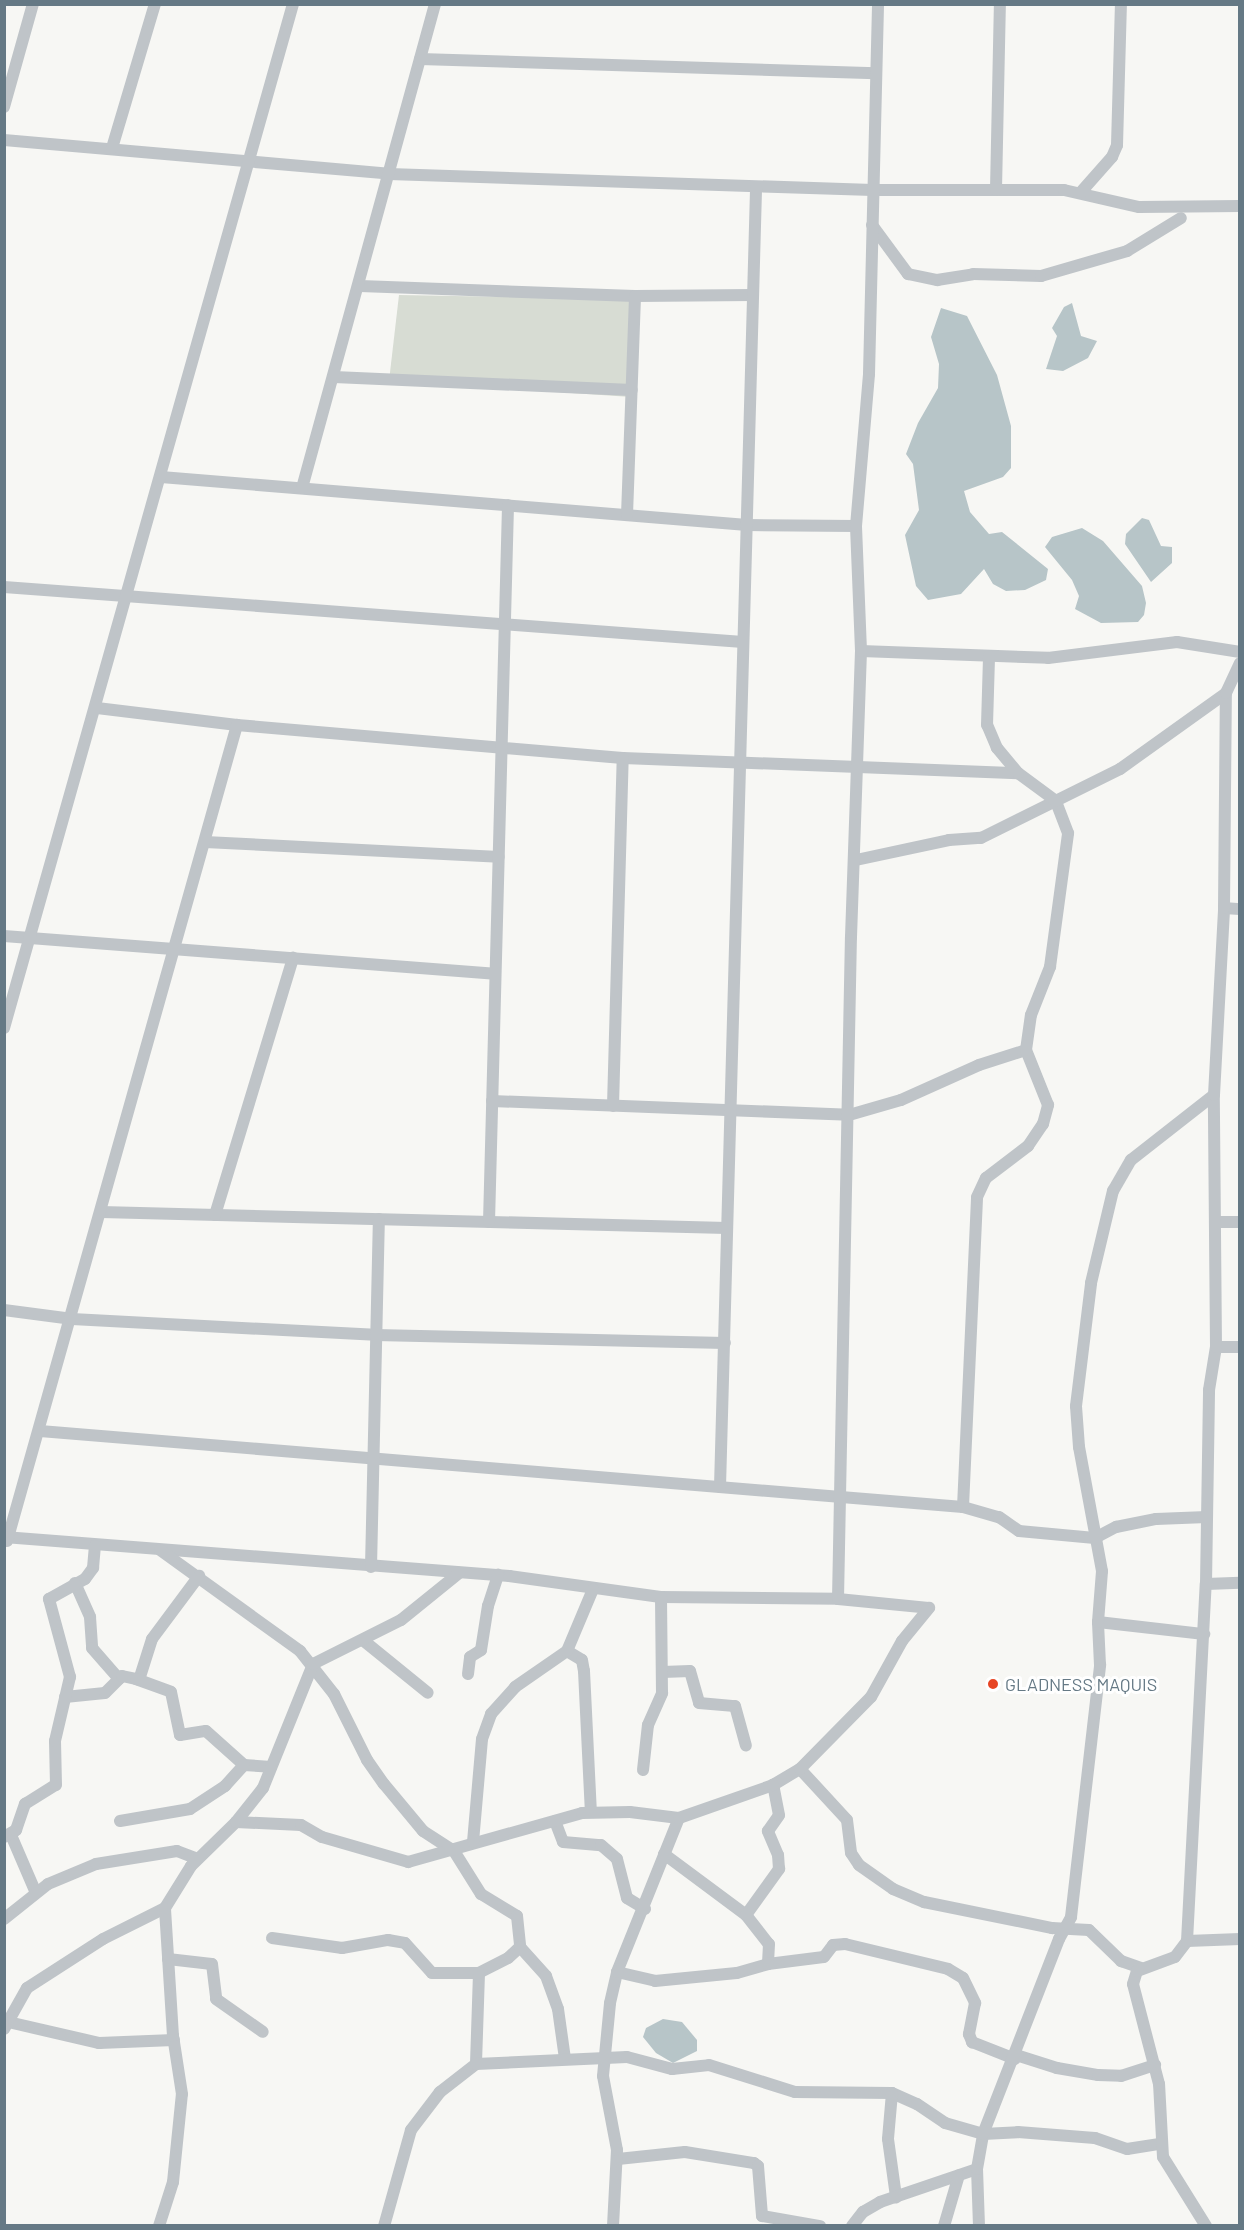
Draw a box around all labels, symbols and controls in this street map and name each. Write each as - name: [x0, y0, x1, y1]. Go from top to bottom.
- place label: GLADNESS MAQUIS: [1005, 1673, 1157, 1695]
- marker: GLADNESS MAQUIS: [986, 1677, 1000, 1691]

